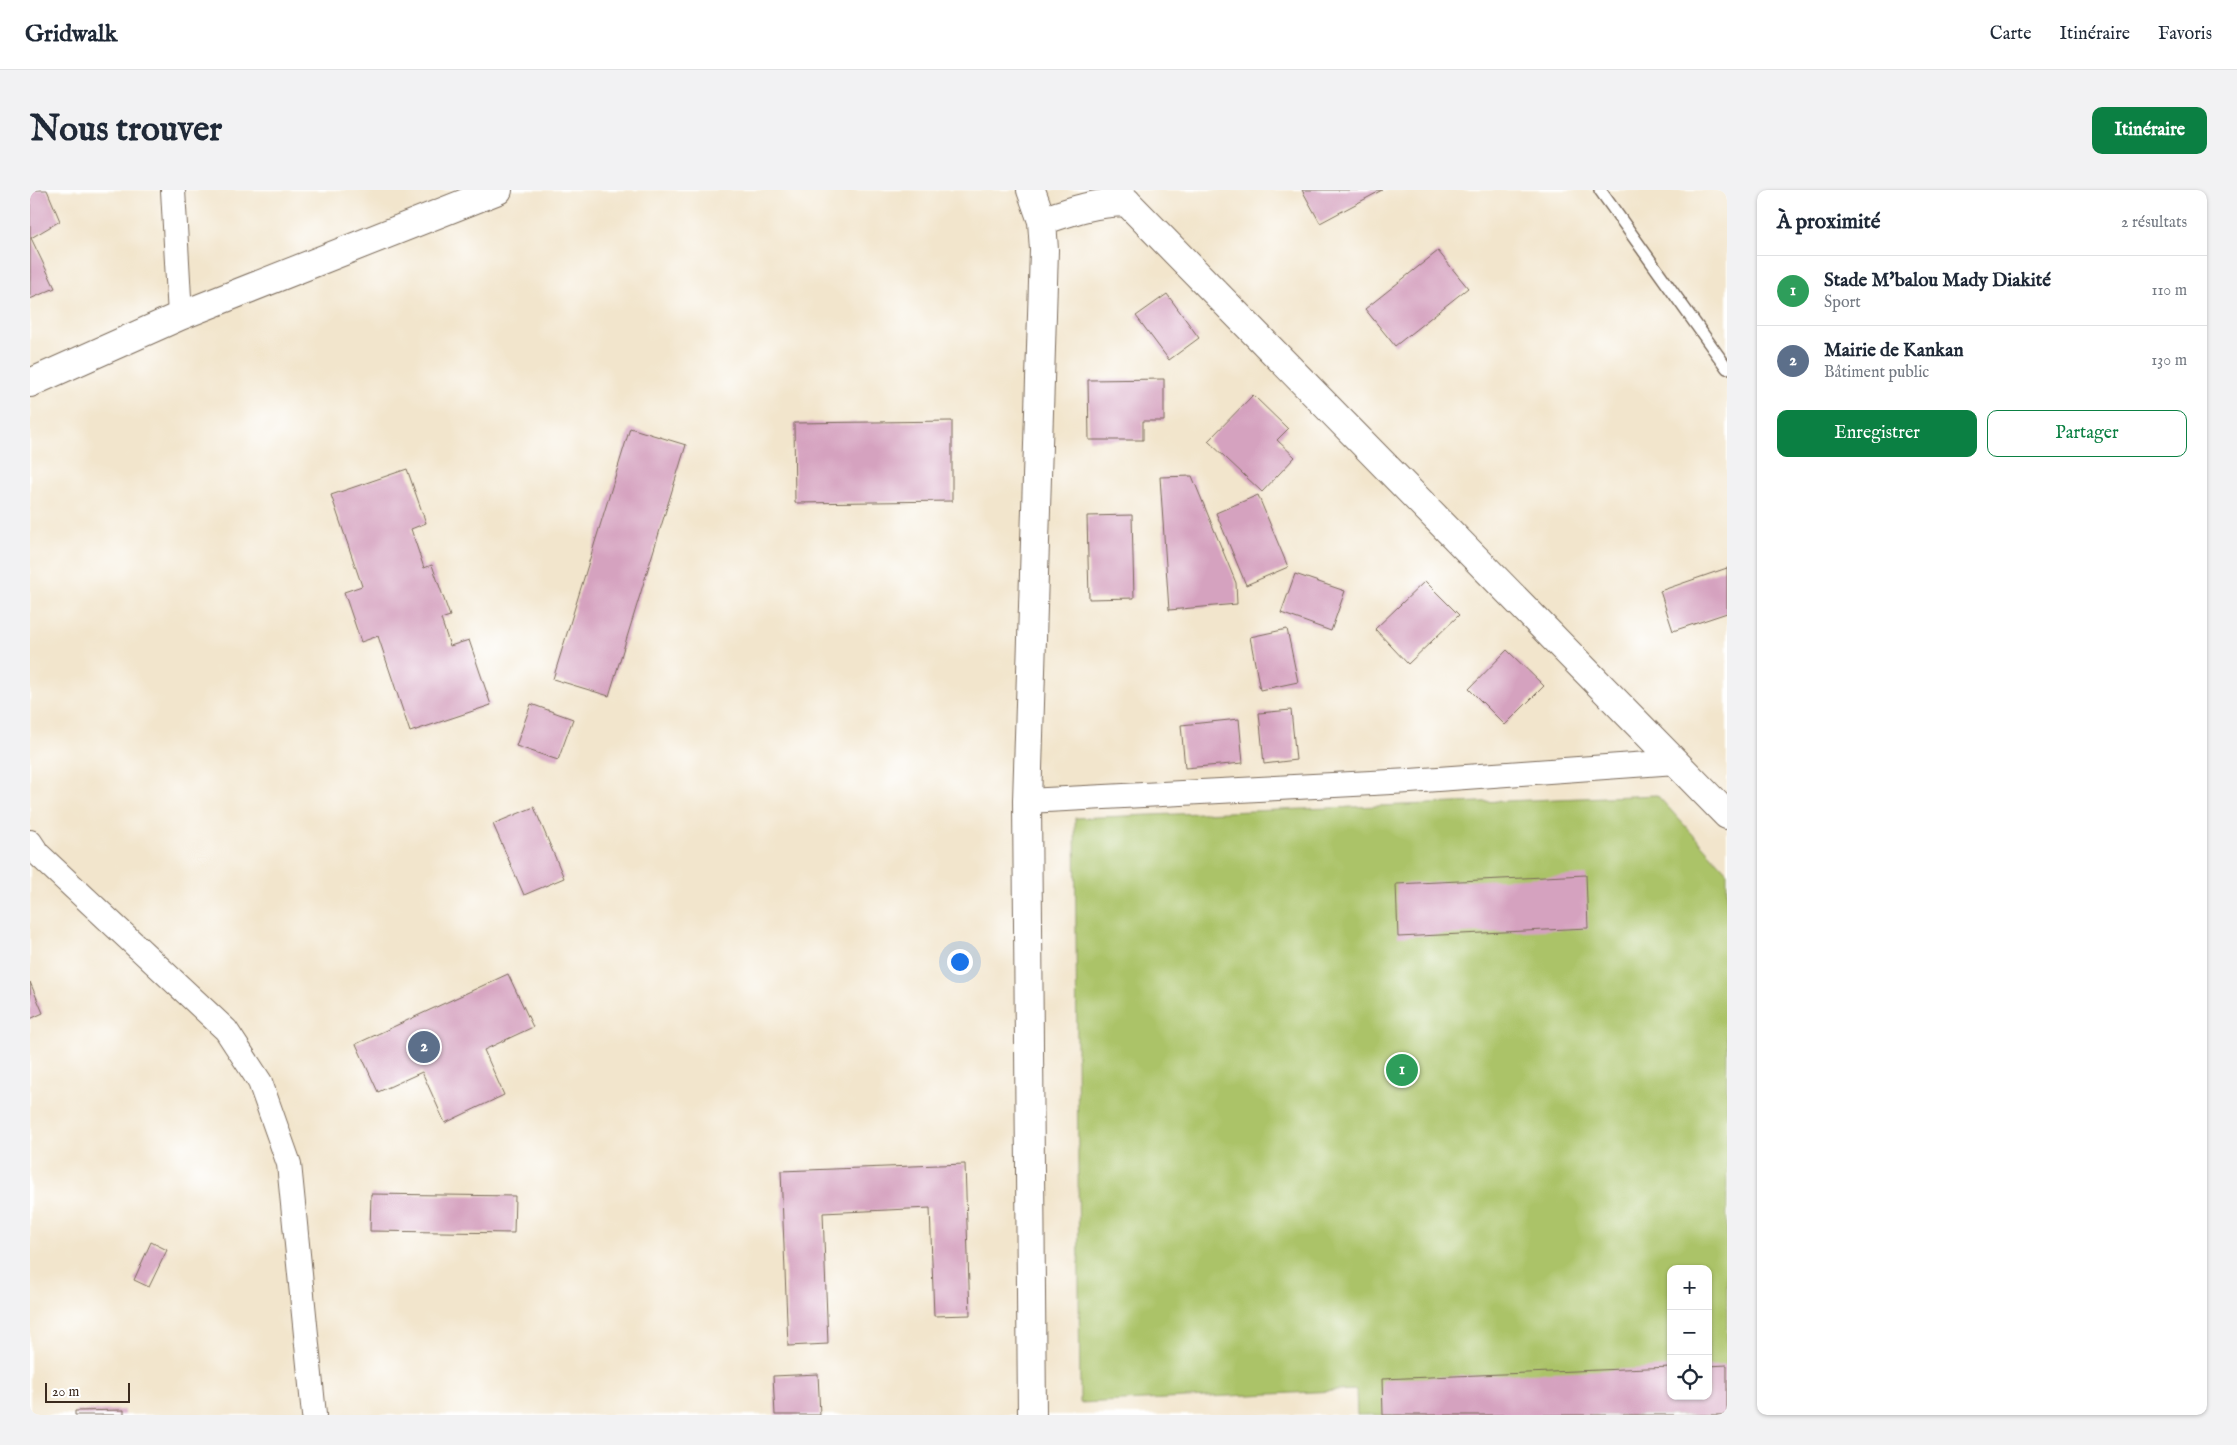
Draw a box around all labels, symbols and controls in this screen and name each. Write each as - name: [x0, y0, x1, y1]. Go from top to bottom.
- text: Gridwalk: [25, 19, 117, 50]
- text: Carte: [1990, 23, 2032, 46]
- text: Itinéraire: [2060, 23, 2130, 46]
- text: Favoris: [2158, 23, 2212, 46]
- button: Itinéraire: [2092, 107, 2207, 154]
- text: Nous trouver: [30, 108, 222, 153]
- text: À proximité: [1777, 209, 1880, 236]
- text: 2 résultats: [2121, 213, 2187, 233]
- text: Stade M'balou Mady Diakité: [1824, 269, 2051, 293]
- text: 1: [1790, 281, 1796, 301]
- text: 110 m: [2151, 281, 2187, 301]
- text: Sport: [1824, 293, 1861, 313]
- text: Mairie de Kankan: [1824, 339, 1964, 363]
- text: 2: [1789, 351, 1797, 371]
- text: 130 m: [2151, 351, 2187, 371]
- text: Bâtiment public: [1824, 363, 1929, 383]
- button: Enregistrer: [1777, 410, 1977, 457]
- button: Partager: [1987, 410, 2187, 457]
- your location: [947, 949, 973, 975]
- pin: 2: [408, 1028, 440, 1066]
- pin: 1: [1386, 1051, 1418, 1089]
- map controls: [1667, 1265, 1712, 1400]
- button: +: [1667, 1265, 1712, 1310]
- button: −: [1667, 1310, 1712, 1355]
- button: locate: [1667, 1355, 1712, 1400]
- scale bar: [45, 1380, 130, 1403]
- text: 20 m: [52, 1383, 79, 1401]

